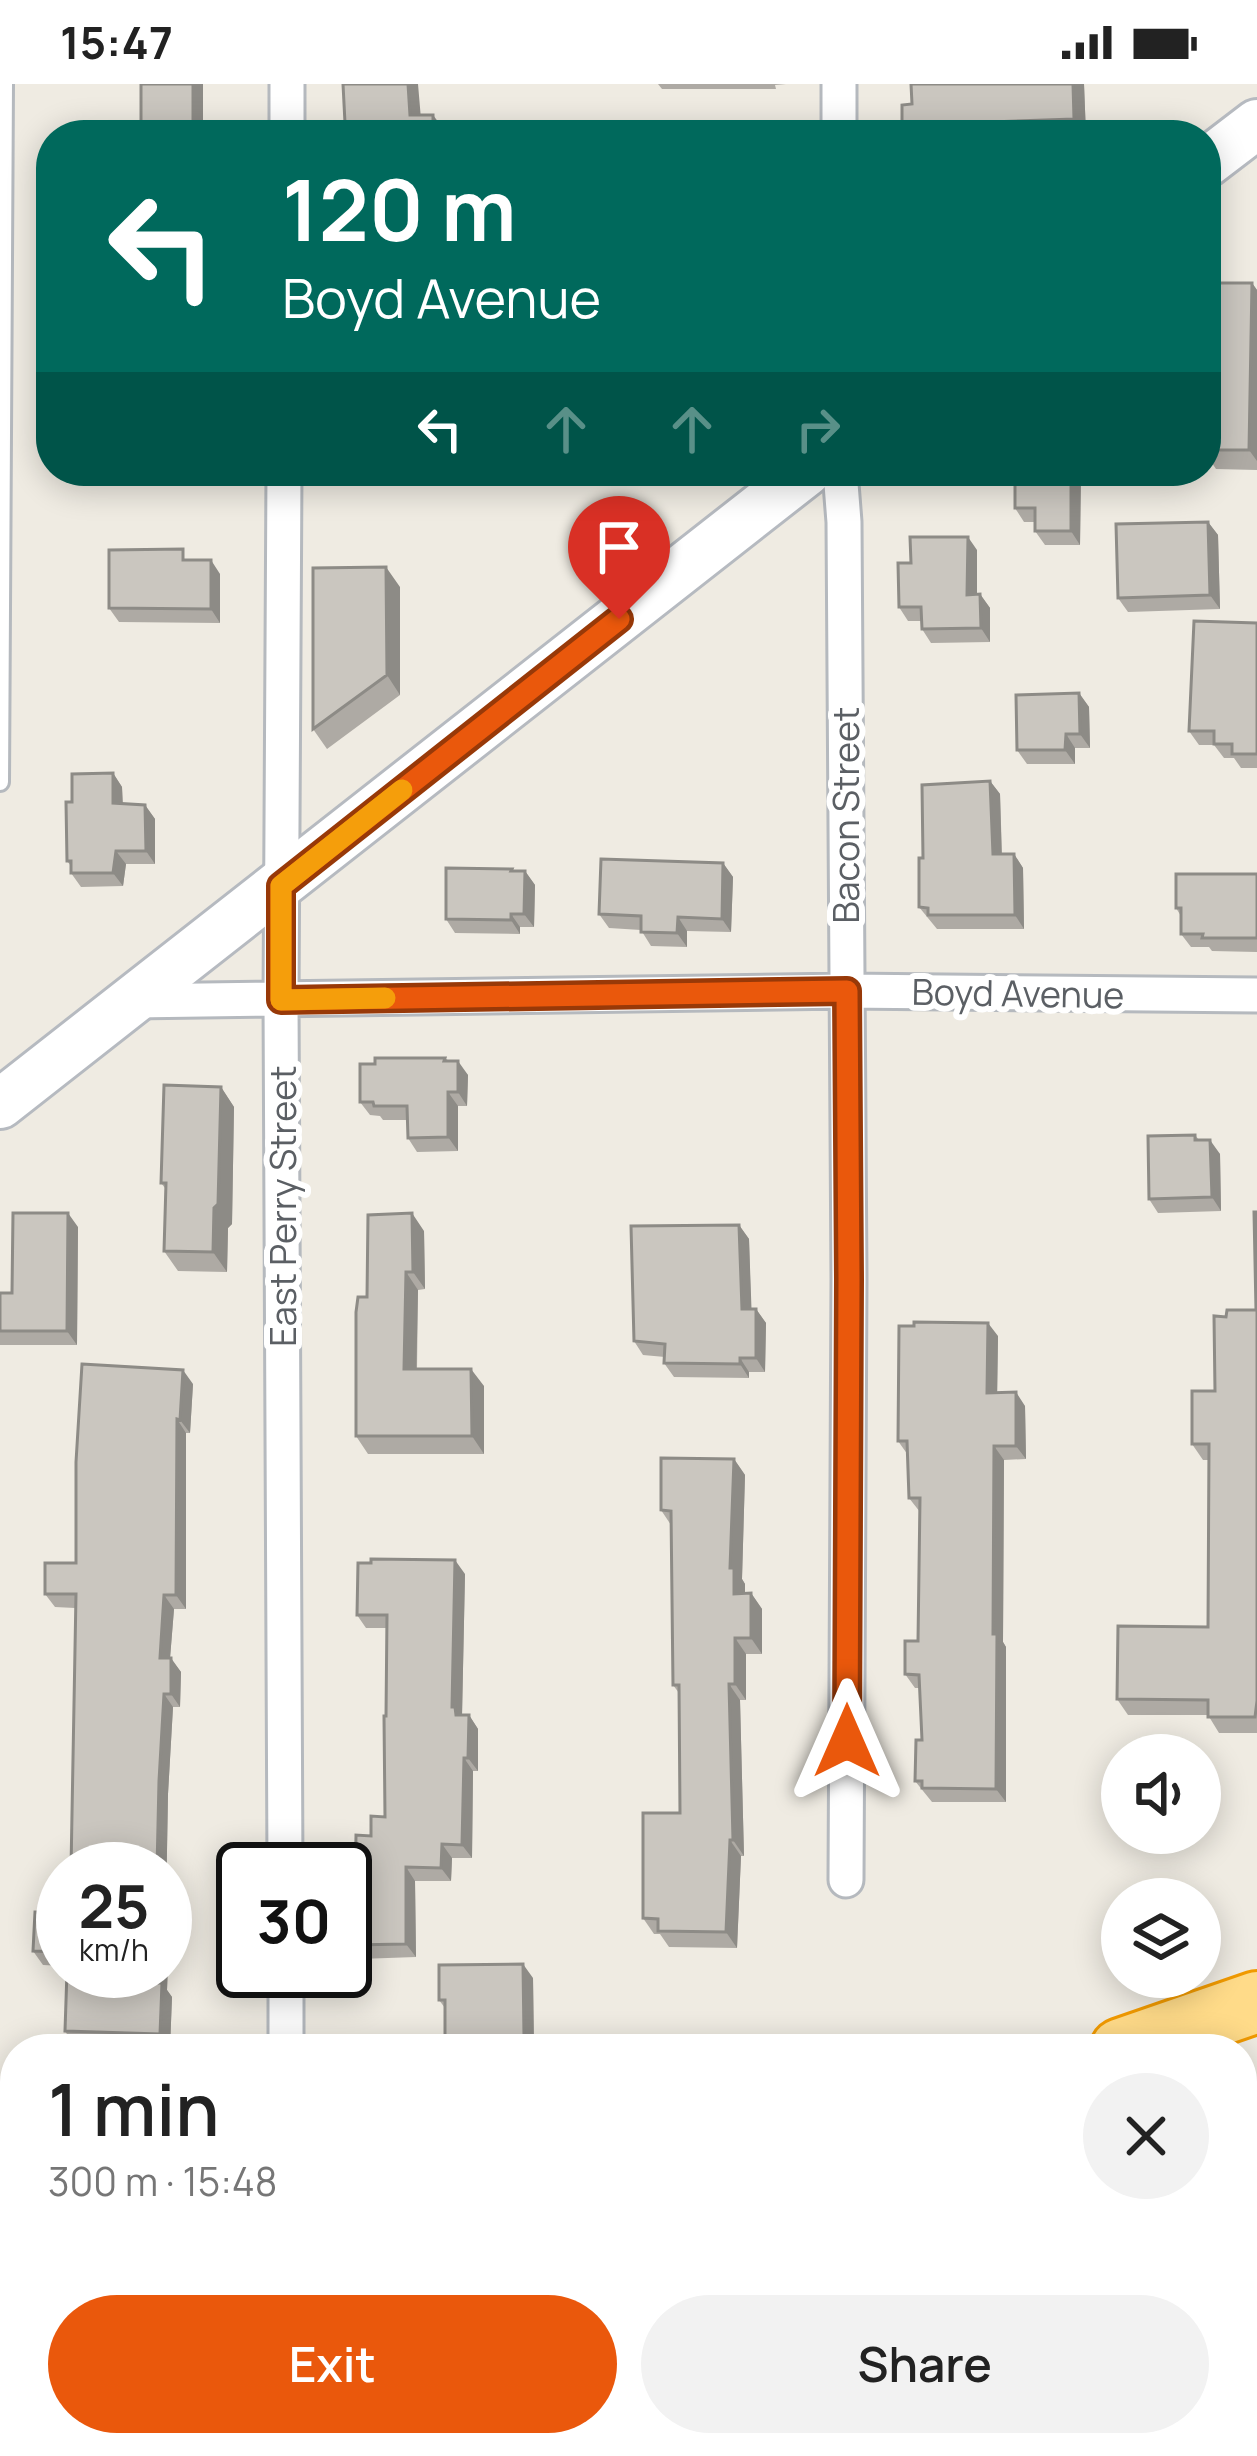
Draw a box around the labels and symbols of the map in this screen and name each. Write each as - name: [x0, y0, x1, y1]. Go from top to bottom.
- pin: [568, 496, 670, 619]
- street label: Bacon Street: [821, 706, 870, 924]
- street label: Boyd Avenue: [911, 967, 1125, 1019]
- street label: East Perry Street: [258, 1065, 307, 1347]
- position arrow: [784, 1678, 910, 1804]
- speed limit sign: 30: [216, 1842, 372, 1998]

